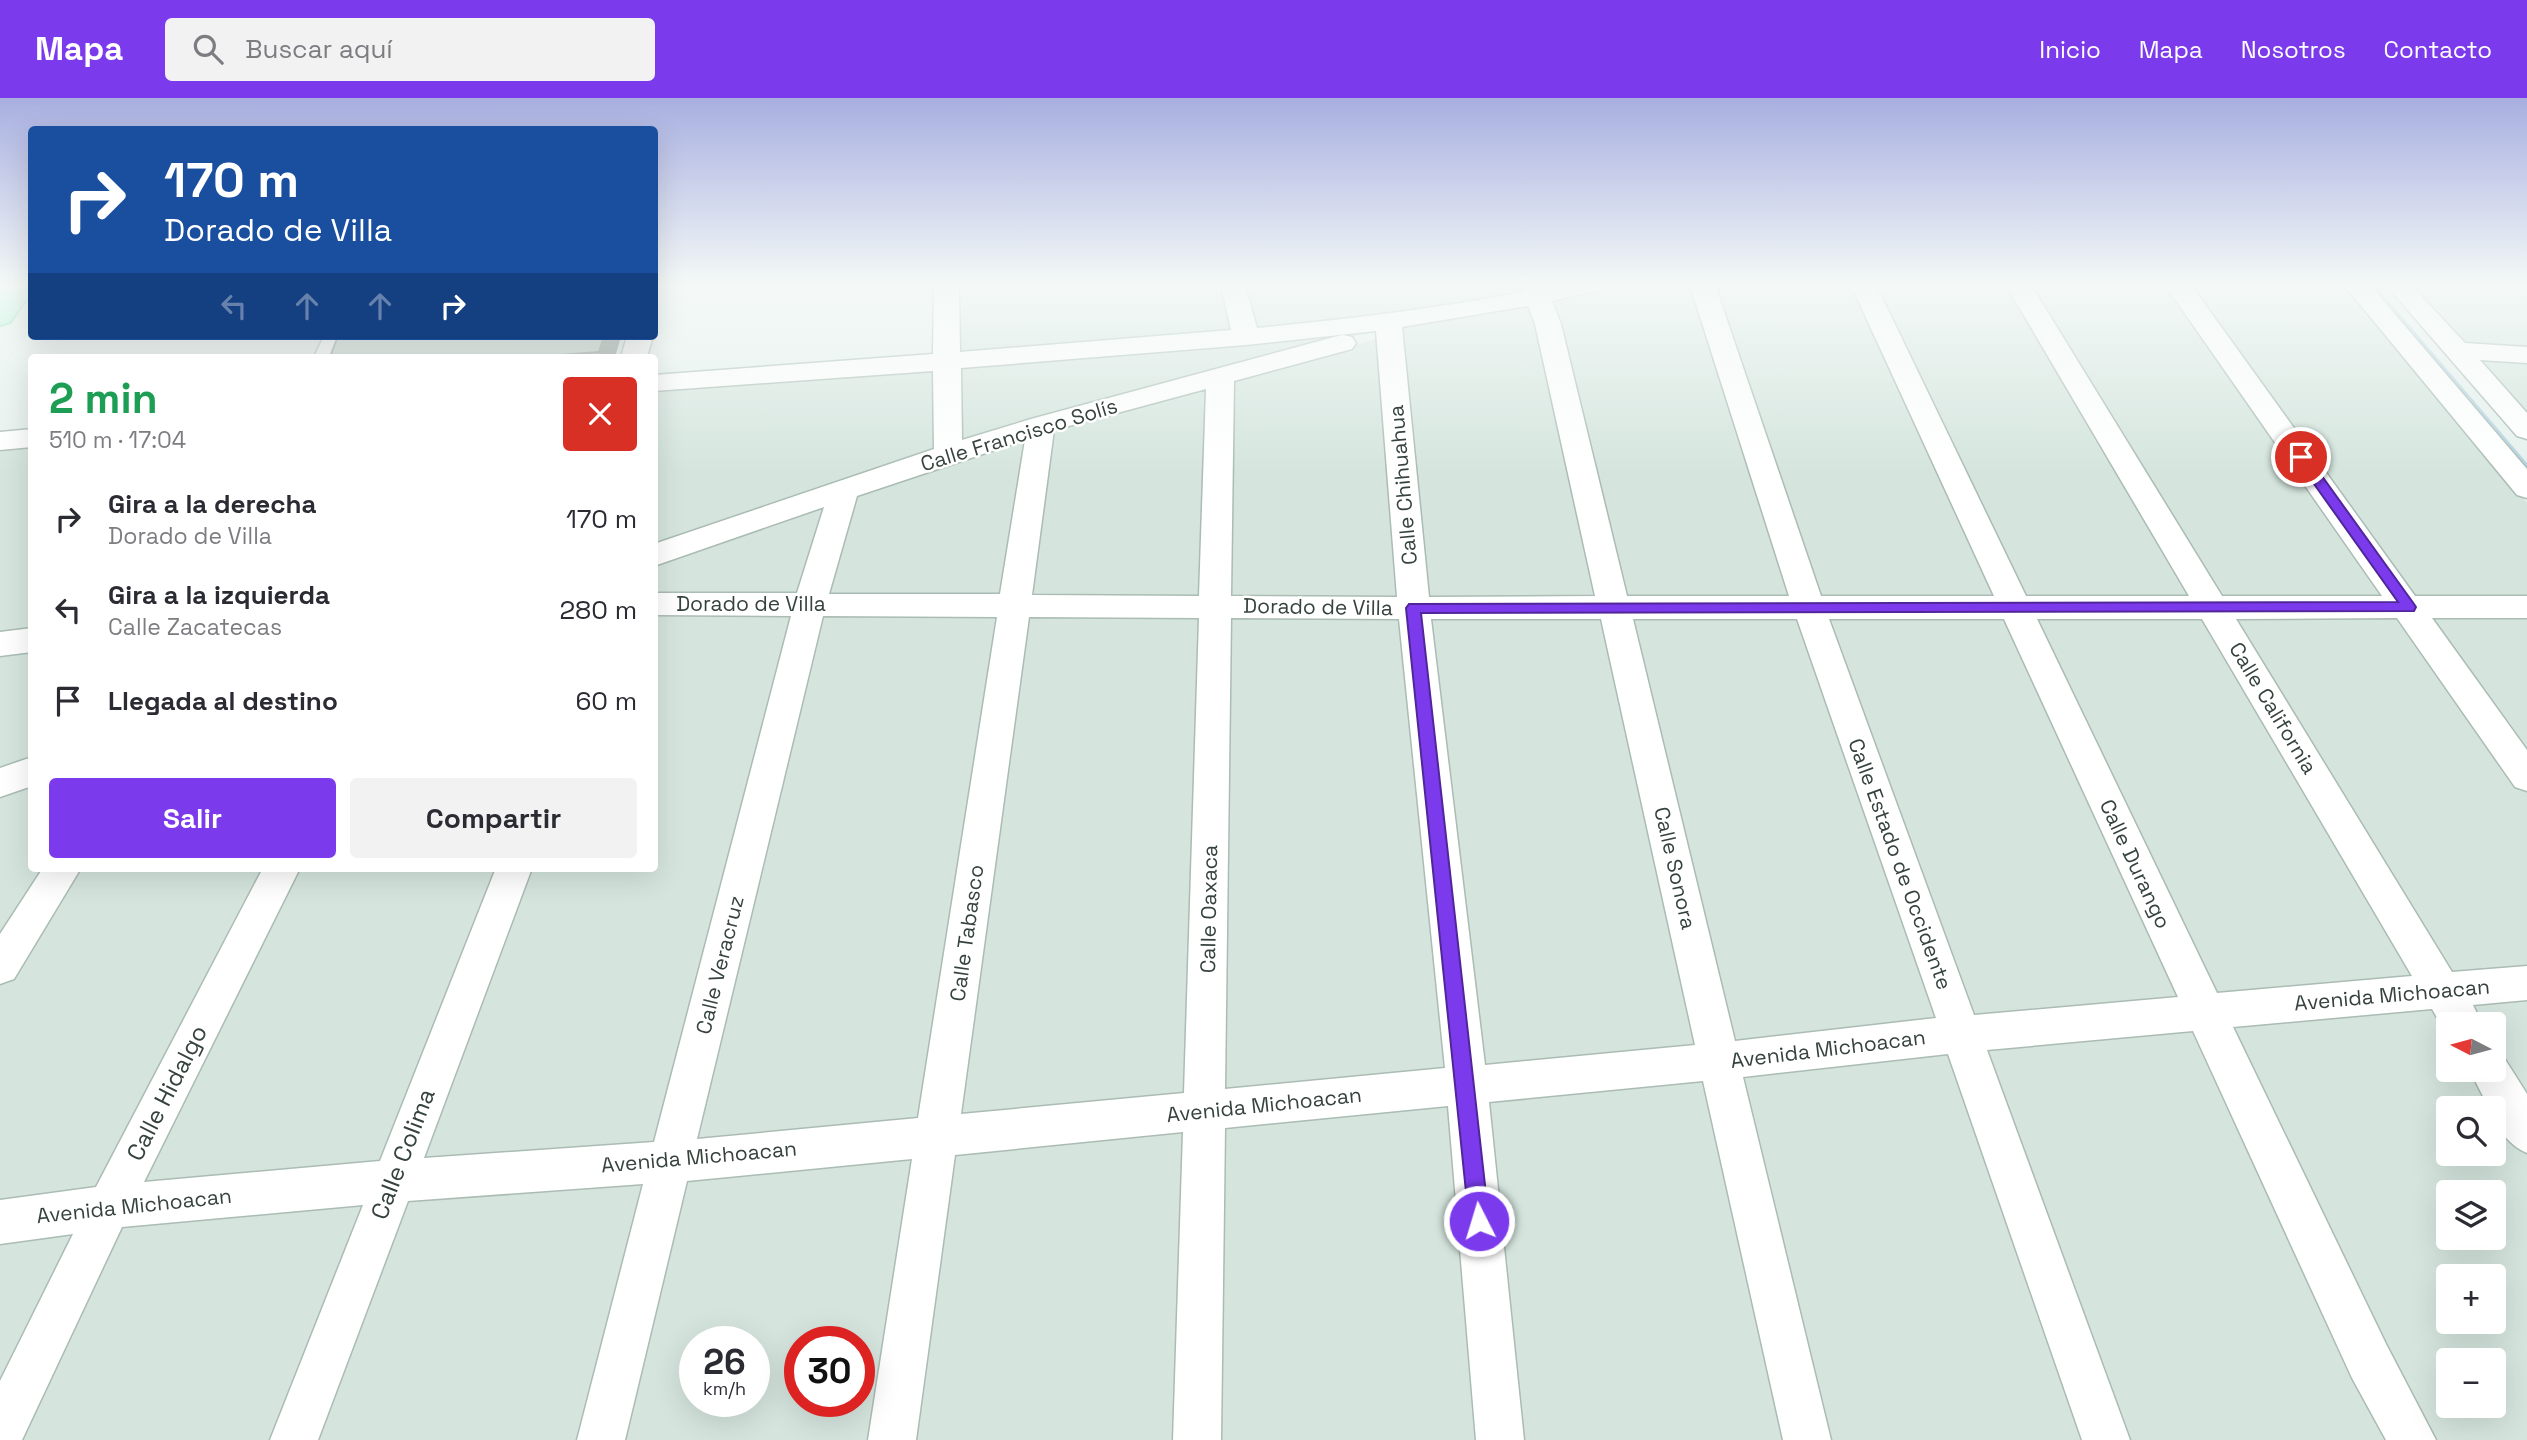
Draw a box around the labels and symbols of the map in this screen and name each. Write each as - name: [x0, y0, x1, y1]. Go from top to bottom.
- street label: Calle Francisco Solís: [917, 392, 1121, 477]
- street label: Calle Chihuahua: [1382, 404, 1423, 566]
- pin: [2271, 427, 2331, 487]
- street label: Dorado de Villa: [676, 590, 826, 617]
- street label: Dorado de Villa: [1243, 592, 1393, 621]
- street label: Calle California: [2223, 637, 2323, 779]
- street label: Calle Estado de Occidente: [1842, 734, 1959, 993]
- street label: Calle Durango: [2094, 795, 2177, 933]
- street label: Calle Sonora: [1648, 804, 1703, 932]
- street label: Calle Oaxaca: [1194, 845, 1223, 973]
- street label: Calle Tabasco: [944, 863, 989, 1003]
- street label: Calle Veracruz: [689, 893, 750, 1037]
- street label: Avenida Michoacan: [2293, 973, 2491, 1017]
- north arrow: [2436, 1012, 2506, 1082]
- street label: Calle Hidalgo: [119, 1020, 214, 1166]
- street label: Avenida Michoacan: [1729, 1023, 1927, 1074]
- street label: Avenida Michoacan: [1165, 1081, 1363, 1128]
- street label: Calle Colima: [363, 1084, 442, 1224]
- street label: Avenida Michoacan: [600, 1135, 798, 1179]
- street label: Avenida Michoacan: [35, 1182, 233, 1229]
- position arrow: [1442, 1184, 1516, 1258]
- speed limit sign: 30: [784, 1326, 875, 1417]

